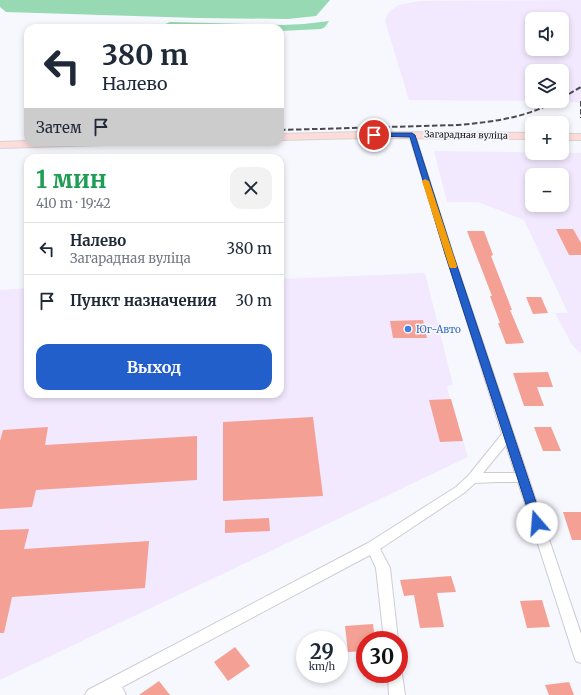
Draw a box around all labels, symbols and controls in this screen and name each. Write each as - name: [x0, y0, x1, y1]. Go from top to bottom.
- map controls: [525, 12, 569, 212]
- button: sound: [525, 12, 569, 56]
- text: 380 m: [102, 37, 188, 73]
- icon: left: [36, 40, 88, 92]
- button: layers: [525, 64, 569, 108]
- text: Налево: [102, 72, 168, 95]
- icon: arrive: [90, 116, 112, 138]
- button: +: [525, 116, 569, 160]
- text: Затем: [36, 118, 82, 137]
- pin: [357, 118, 391, 152]
- icon: arrive: [363, 124, 385, 146]
- street label: Загарадная вуліца: [424, 128, 508, 141]
- text: 1 мин: [36, 164, 107, 195]
- button: close: [230, 167, 272, 209]
- button: −: [525, 168, 569, 212]
- text: 410 m · 19:42: [36, 195, 111, 212]
- text: Налево: [70, 231, 126, 250]
- icon: left: [36, 238, 58, 260]
- text: 380 m: [227, 239, 272, 258]
- text: Загарадная вуліца: [70, 250, 191, 267]
- icon: arrive: [36, 290, 58, 312]
- text: Пункт назначения: [70, 291, 217, 310]
- text: 30 m: [235, 291, 272, 310]
- place label: Юг-Авто: [416, 323, 461, 336]
- marker: Юг-Авто: [403, 324, 413, 334]
- button: Выход: [36, 344, 272, 390]
- position arrow: [516, 502, 558, 544]
- speed limit sign: 30: [356, 631, 408, 683]
- text: 29: [310, 639, 334, 664]
- text: km/h: [309, 660, 335, 673]

